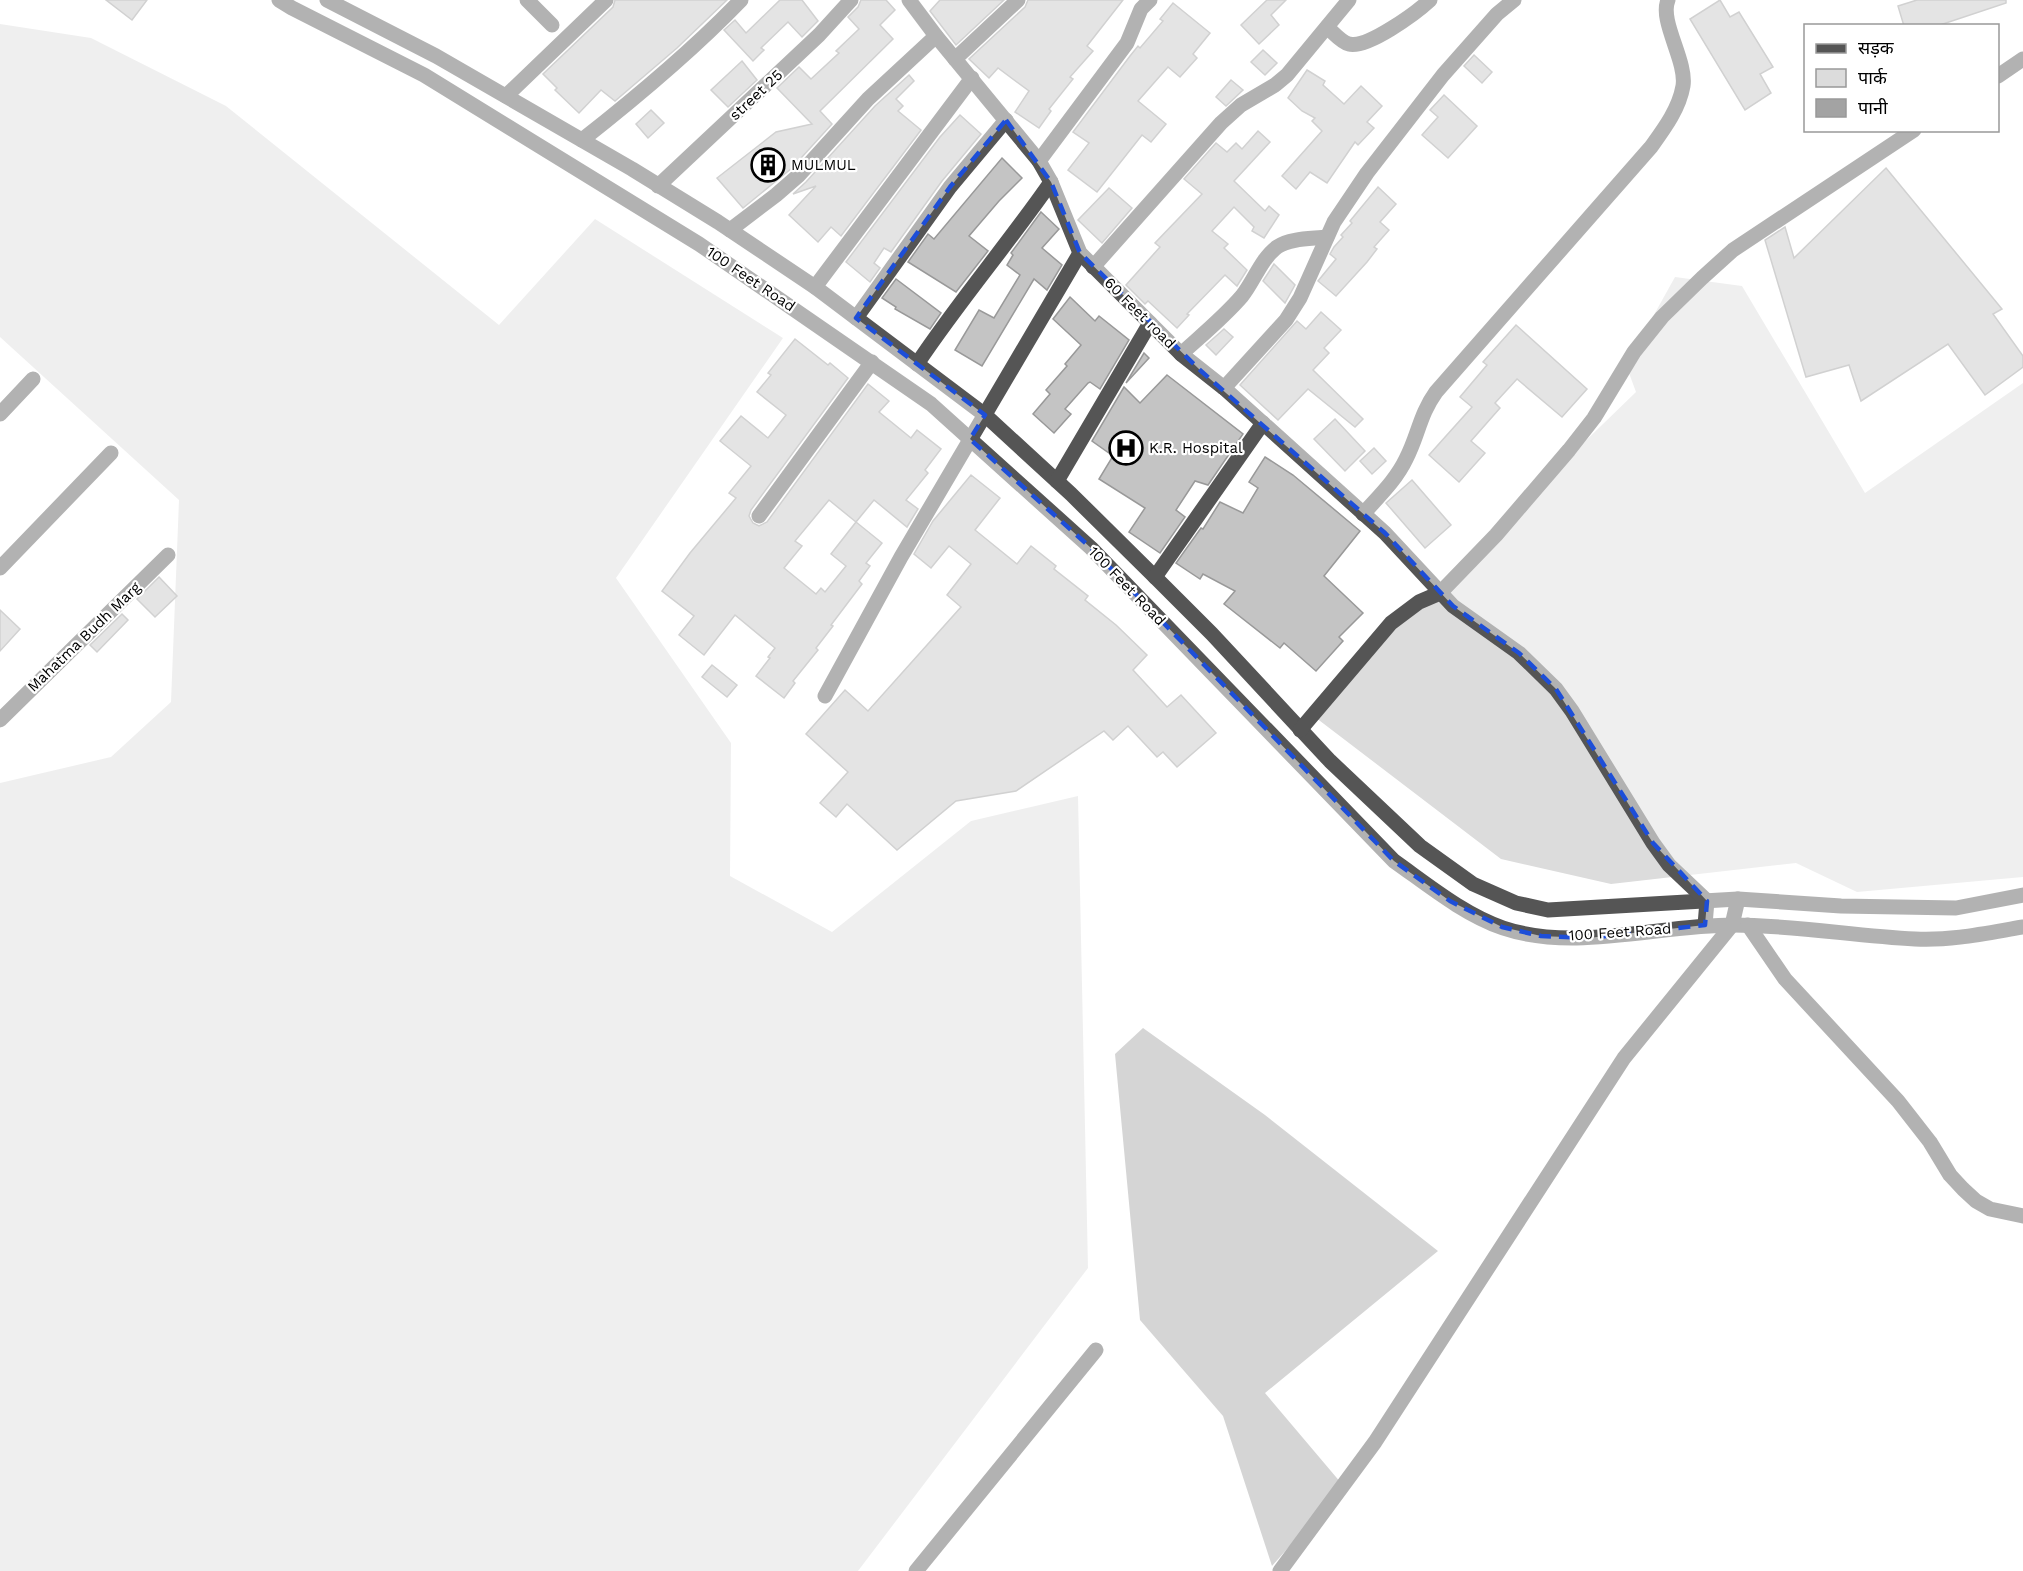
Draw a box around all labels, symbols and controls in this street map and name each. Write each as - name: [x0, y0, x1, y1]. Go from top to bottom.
- legend: [1804, 24, 1999, 132]
- text: सड़क: [1858, 37, 1895, 58]
- street label: street 25: [726, 66, 786, 124]
- text: पार्क: [1858, 67, 1888, 88]
- text: पानी: [1858, 97, 1888, 118]
- building icon: MULMUL: [750, 147, 786, 183]
- place label: MULMUL: [791, 156, 856, 174]
- street label: 100 Feet Road: [703, 243, 799, 315]
- street label: 60 Feet road: [1101, 274, 1179, 352]
- hospital icon: K.R. Hospital: [1108, 430, 1144, 466]
- place label: K.R. Hospital: [1149, 439, 1243, 457]
- street label: 100 Feet Road: [1085, 543, 1169, 629]
- street label: Mahatma Budh Marg: [24, 578, 144, 696]
- street label: 100 Feet Road: [1568, 919, 1672, 945]

